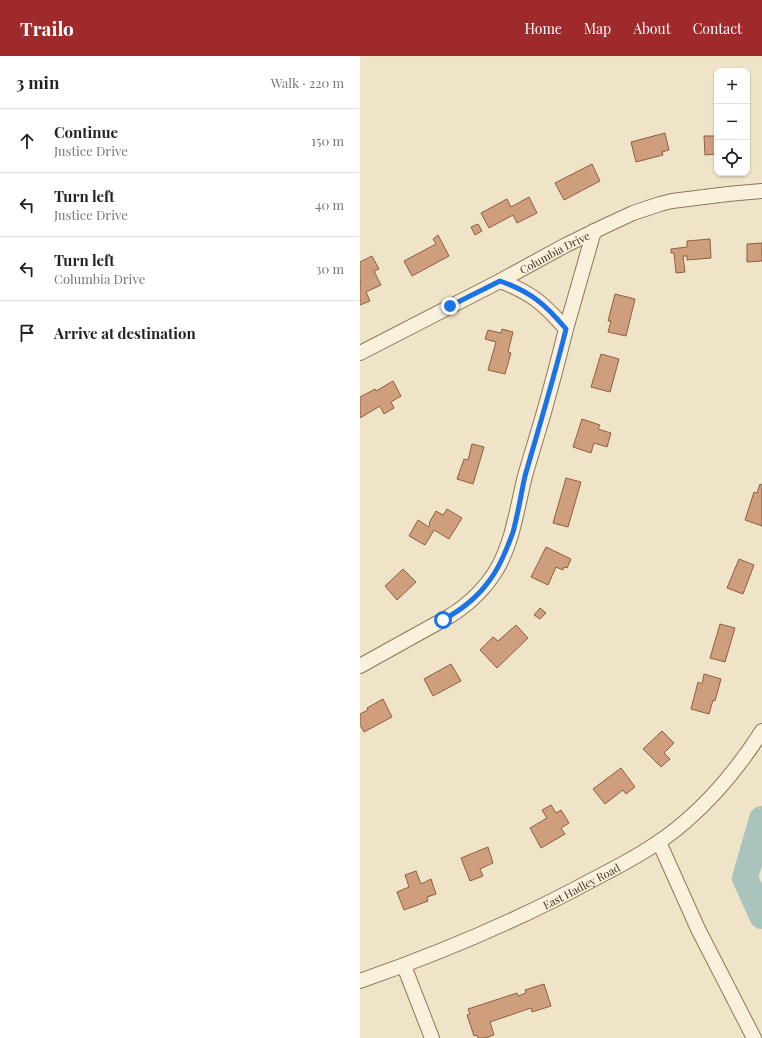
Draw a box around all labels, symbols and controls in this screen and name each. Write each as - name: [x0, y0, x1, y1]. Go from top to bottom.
- text: Trailo: [20, 15, 74, 41]
- text: Home: [524, 19, 562, 38]
- text: Map: [584, 19, 611, 38]
- text: About: [633, 19, 671, 38]
- text: Contact: [693, 19, 742, 38]
- map controls: [714, 68, 750, 176]
- button: +: [714, 68, 750, 104]
- text: 3 min: [16, 71, 59, 93]
- text: Walk · 220 m: [271, 74, 344, 91]
- button: −: [714, 104, 750, 140]
- text: Continue: [54, 122, 118, 142]
- icon: ahead: [16, 130, 38, 152]
- text: 150 m: [311, 132, 344, 149]
- button: locate: [714, 140, 750, 176]
- text: Justice Drive: [54, 142, 128, 159]
- text: Turn left: [54, 186, 115, 206]
- icon: left: [16, 194, 38, 216]
- text: 40 m: [315, 196, 344, 213]
- text: Justice Drive: [54, 206, 128, 223]
- street label: Columbia Drive: [517, 227, 592, 277]
- text: Turn left: [54, 250, 115, 270]
- icon: left: [16, 258, 38, 280]
- text: 30 m: [316, 260, 344, 277]
- text: Columbia Drive: [54, 270, 145, 287]
- route end: [441, 297, 459, 315]
- icon: arrive: [16, 322, 38, 344]
- text: Arrive at destination: [54, 323, 196, 343]
- route start: [434, 611, 452, 629]
- street label: East Hadley Road: [540, 859, 623, 912]

